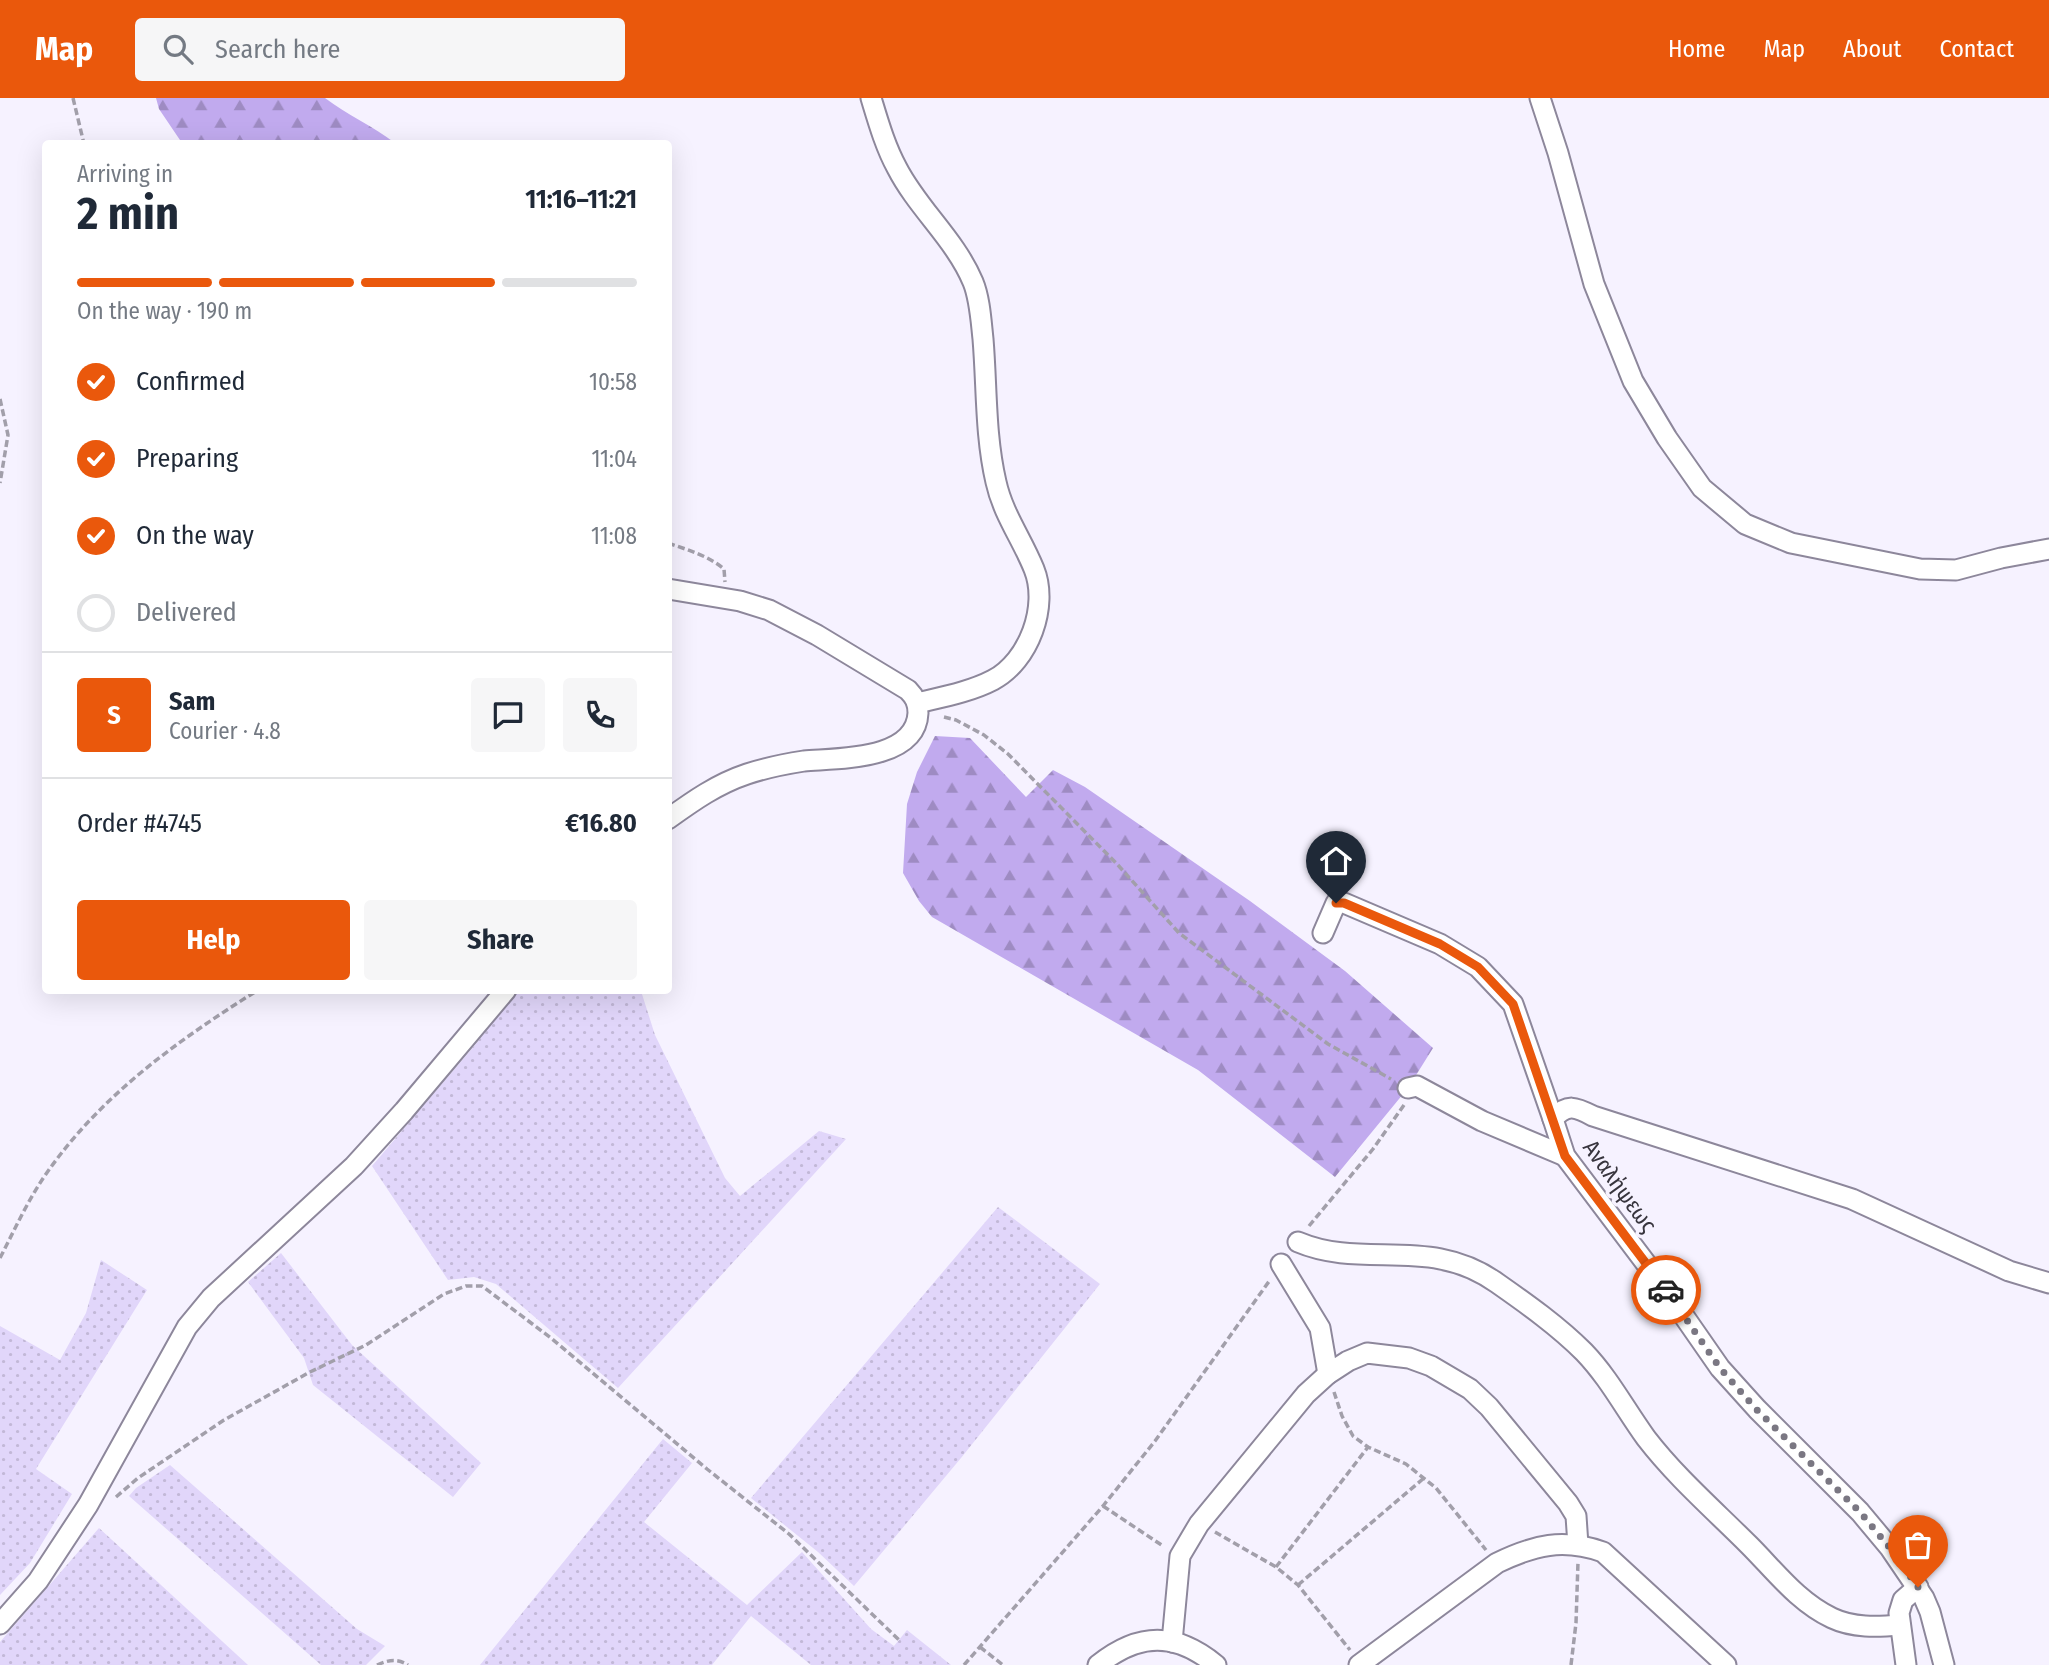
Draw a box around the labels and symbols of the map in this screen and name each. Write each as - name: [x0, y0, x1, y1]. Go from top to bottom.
- pin: [1306, 831, 1366, 903]
- street label: Αναλήψεως: [1577, 1134, 1663, 1238]
- courier: [1631, 1255, 1701, 1325]
- pin: [1888, 1515, 1948, 1587]

